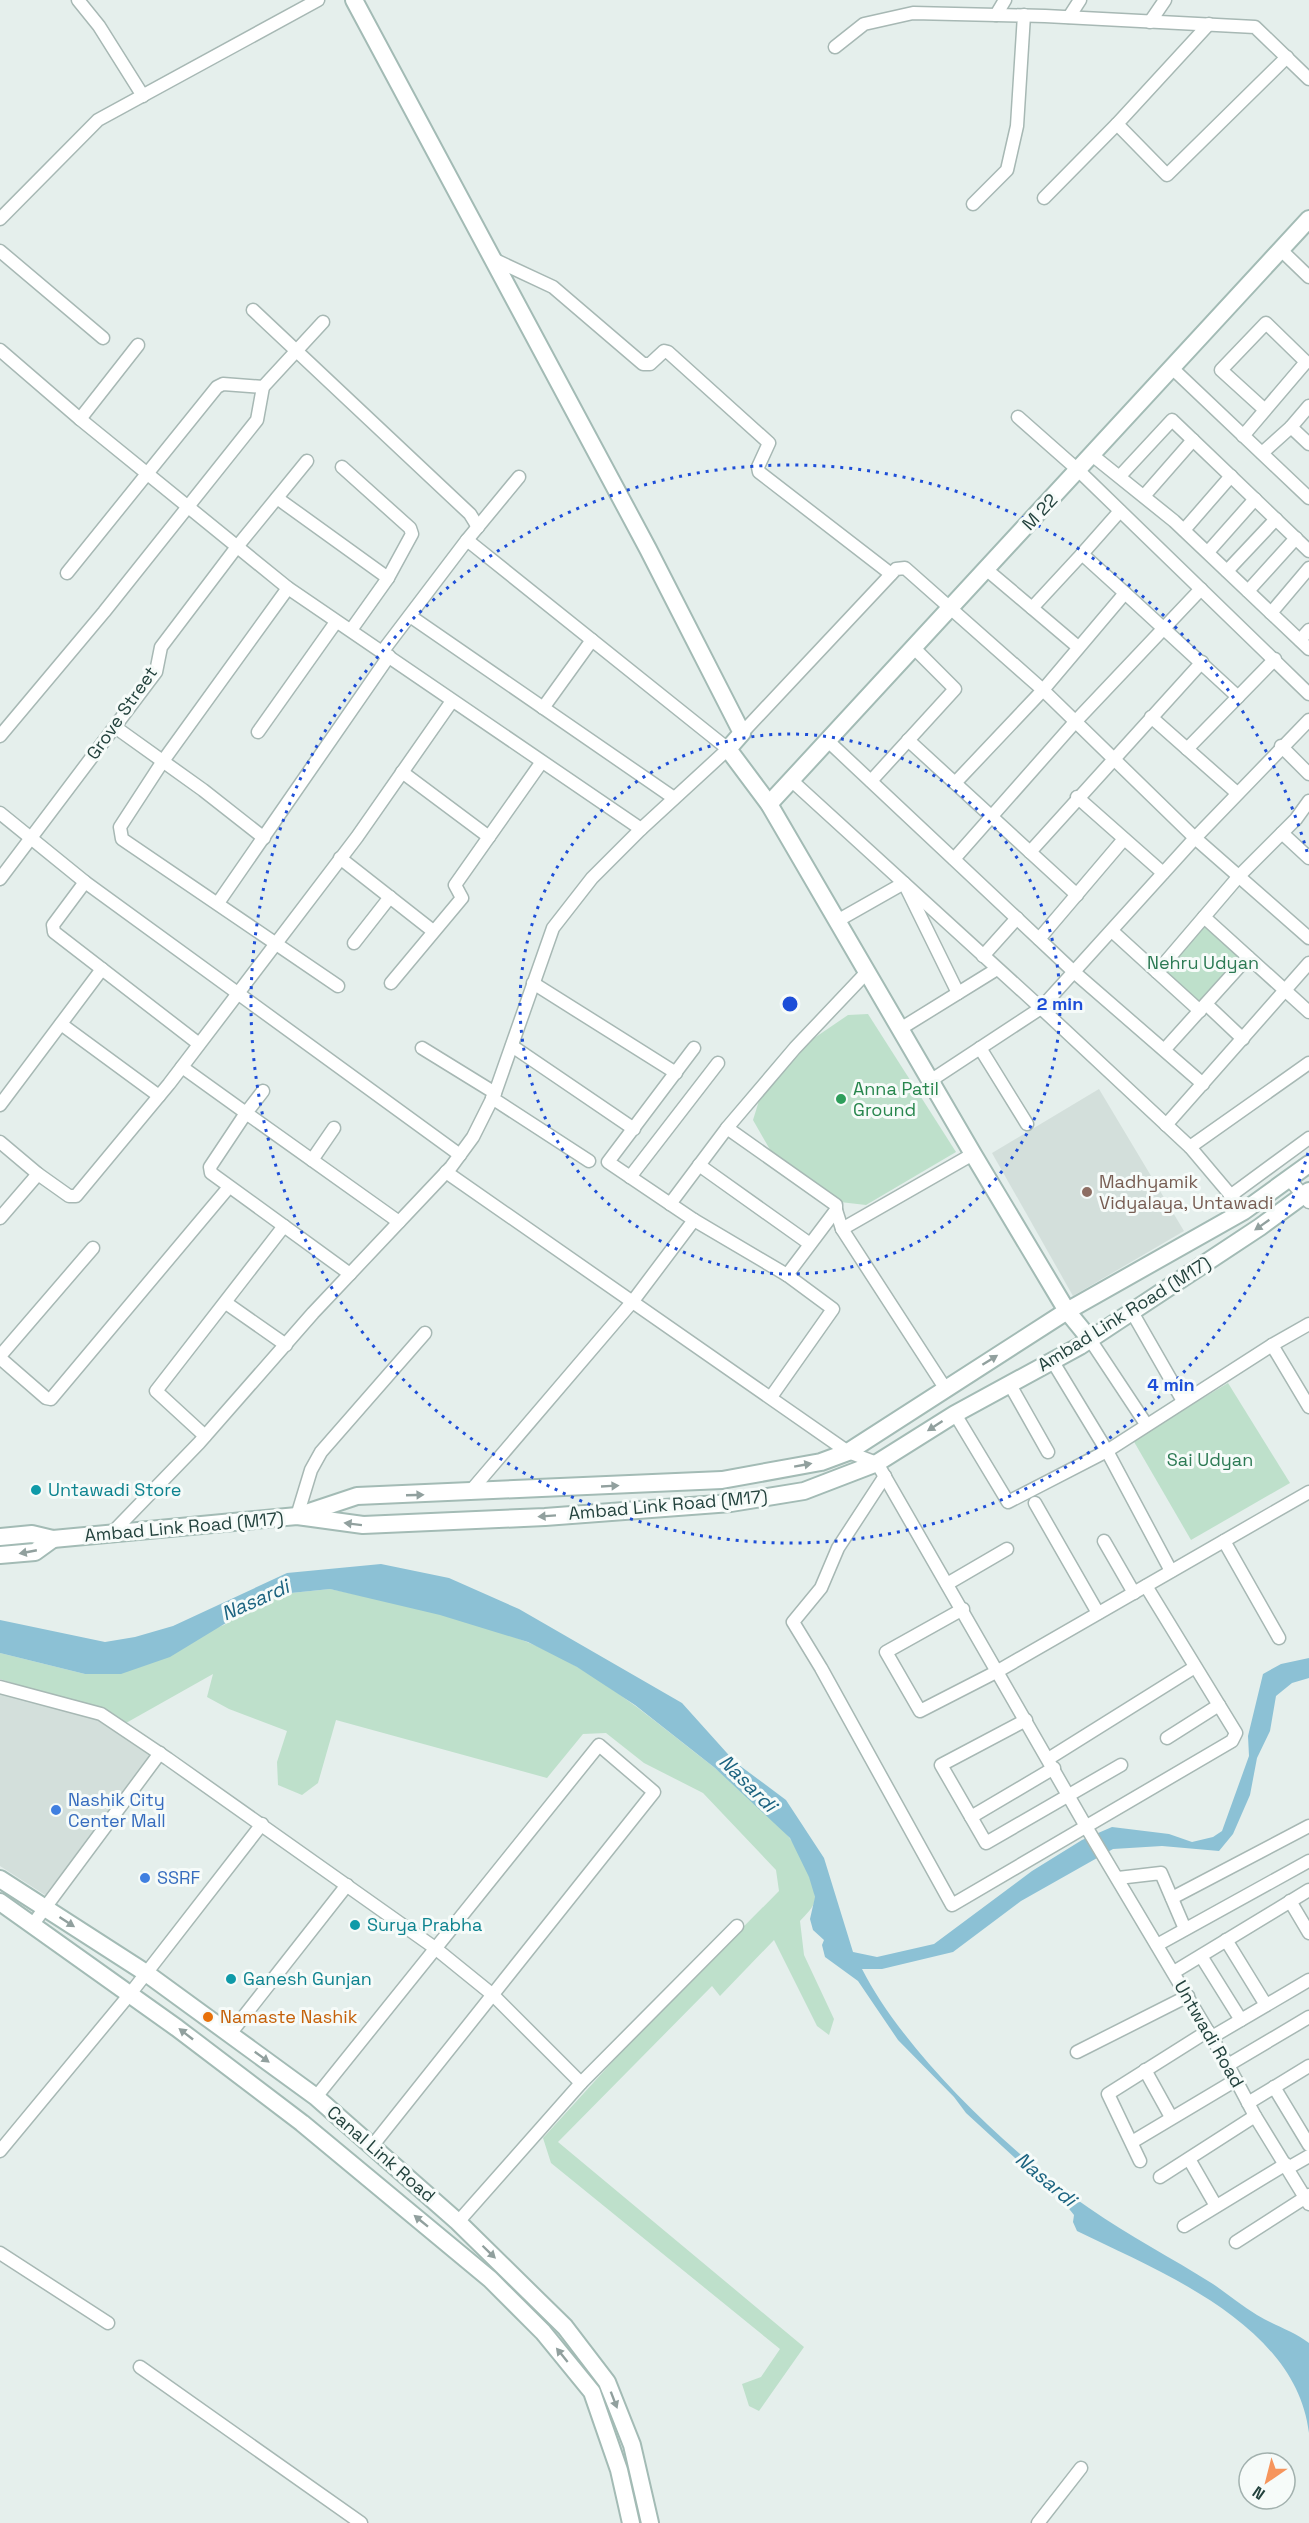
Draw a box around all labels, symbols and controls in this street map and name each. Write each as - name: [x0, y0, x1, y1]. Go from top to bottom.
- street label: M 22: [1017, 488, 1062, 535]
- street label: Grove Street: [81, 662, 162, 764]
- park label: Nehru Udyan: [1147, 951, 1259, 974]
- text: 2 min: [1037, 992, 1083, 1015]
- centre of rings: [780, 994, 800, 1014]
- place label: Anna Patil Ground: [853, 1077, 939, 1121]
- marker: Anna Patil Ground: [834, 1092, 848, 1106]
- place label: Madhyamik Vidyalaya, Untawadi: [1099, 1170, 1274, 1214]
- marker: Madhyamik Vidyalaya, Untawadi: [1080, 1185, 1094, 1199]
- one-way arrow: [1254, 1219, 1269, 1231]
- street label: Ambad Link Road (M17): [1033, 1251, 1215, 1376]
- one-way arrow: [982, 1354, 998, 1365]
- text: 4 min: [1147, 1373, 1195, 1396]
- one-way arrow: [927, 1421, 943, 1432]
- park label: Sai Udyan: [1167, 1448, 1253, 1471]
- one-way arrow: [794, 1461, 813, 1470]
- place label: Untawadi Store: [48, 1478, 181, 1501]
- one-way arrow: [600, 1481, 619, 1490]
- marker: Untawadi Store: [29, 1483, 43, 1497]
- street label: Ambad Link Road (M17): [567, 1484, 769, 1525]
- one-way arrow: [406, 1490, 425, 1499]
- street label: Ambad Link Road (M17): [83, 1506, 285, 1547]
- one-way arrow: [538, 1512, 557, 1521]
- one-way arrow: [343, 1519, 362, 1528]
- one-way arrow: [18, 1548, 37, 1557]
- water label: Nasardi: [217, 1573, 295, 1626]
- water label: Nasardi: [713, 1748, 784, 1819]
- place label: Nashik City Center Mall: [68, 1788, 166, 1832]
- marker: Nashik City Center Mall: [49, 1803, 63, 1817]
- place label: SSRF: [157, 1866, 200, 1889]
- marker: SSRF: [138, 1871, 152, 1885]
- place label: Surya Prabha: [367, 1913, 482, 1936]
- one-way arrow: [59, 1916, 75, 1927]
- marker: Surya Prabha: [348, 1918, 362, 1932]
- place label: Ganesh Gunjan: [243, 1967, 372, 1990]
- marker: Ganesh Gunjan: [224, 1972, 238, 1986]
- street label: Untwadi Road: [1169, 1976, 1249, 2092]
- place label: Namaste Nashik: [220, 2005, 358, 2028]
- marker: Namaste Nashik: [201, 2010, 215, 2024]
- one-way arrow: [178, 2028, 194, 2041]
- one-way arrow: [253, 2051, 269, 2063]
- street label: Canal Link Road: [322, 2100, 440, 2207]
- water label: Nasardi: [1010, 2146, 1083, 2213]
- one-way arrow: [413, 2214, 429, 2227]
- one-way arrow: [481, 2245, 495, 2259]
- one-way arrow: [555, 2347, 568, 2363]
- one-way arrow: [610, 2391, 619, 2409]
- north arrow: [1237, 2451, 1297, 2511]
- text: N: [1248, 2481, 1269, 2505]

